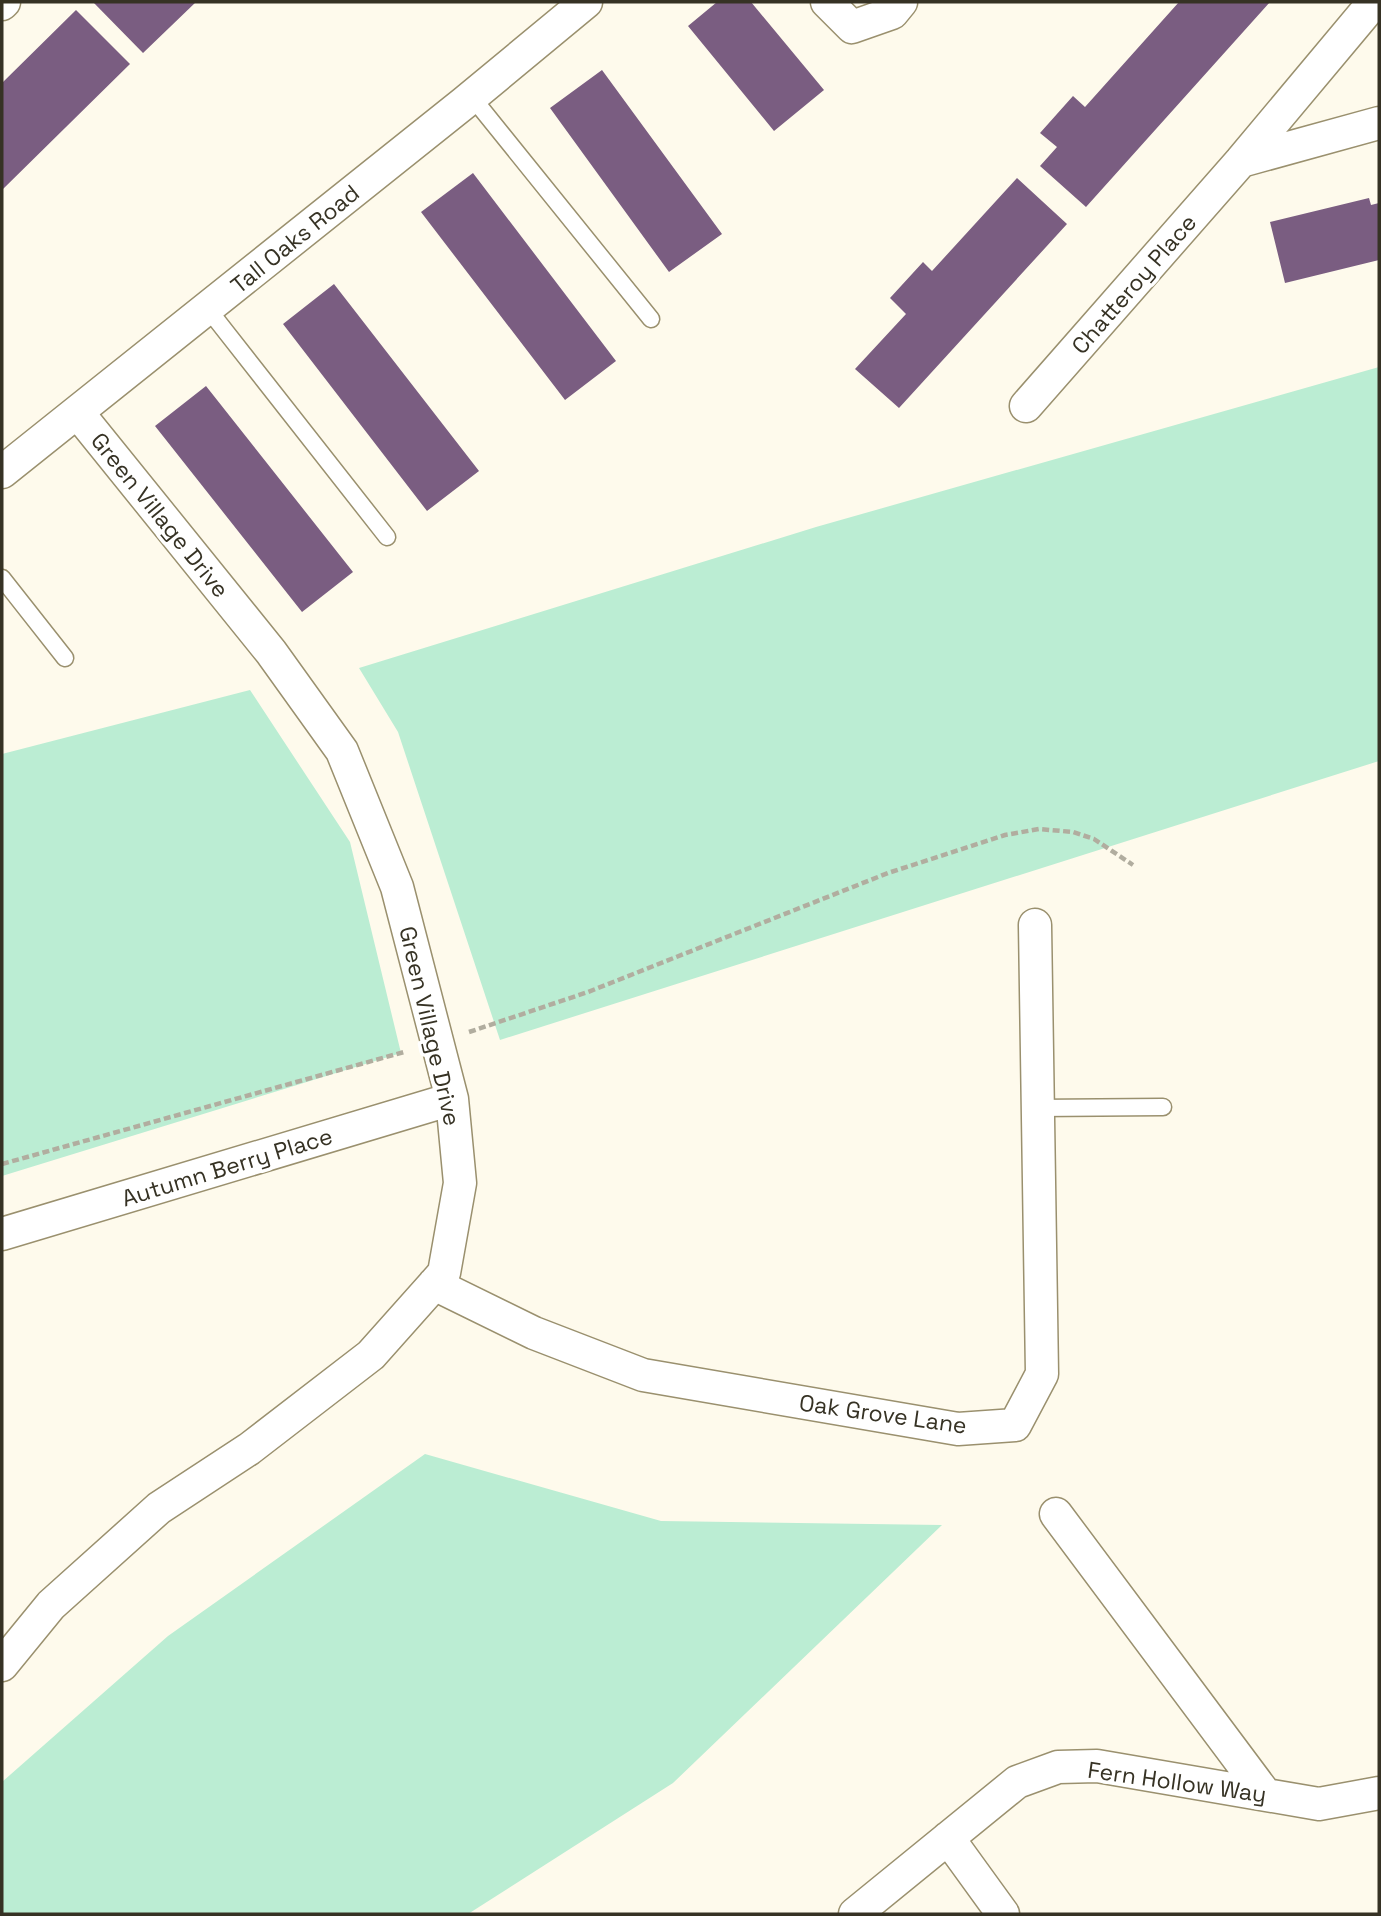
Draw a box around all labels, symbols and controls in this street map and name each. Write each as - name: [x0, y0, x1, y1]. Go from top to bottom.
- street label: Tall Oaks Road: [225, 178, 365, 300]
- street label: Chatteroy Place: [1065, 208, 1203, 360]
- street label: Green Village Drive: [84, 426, 236, 604]
- street label: Green Village Drive: [392, 923, 468, 1129]
- street label: Autumn Berry Place: [118, 1121, 336, 1213]
- street label: Oak Grove Lane: [797, 1387, 969, 1441]
- street label: Fern Hollow Way: [1086, 1755, 1268, 1809]

